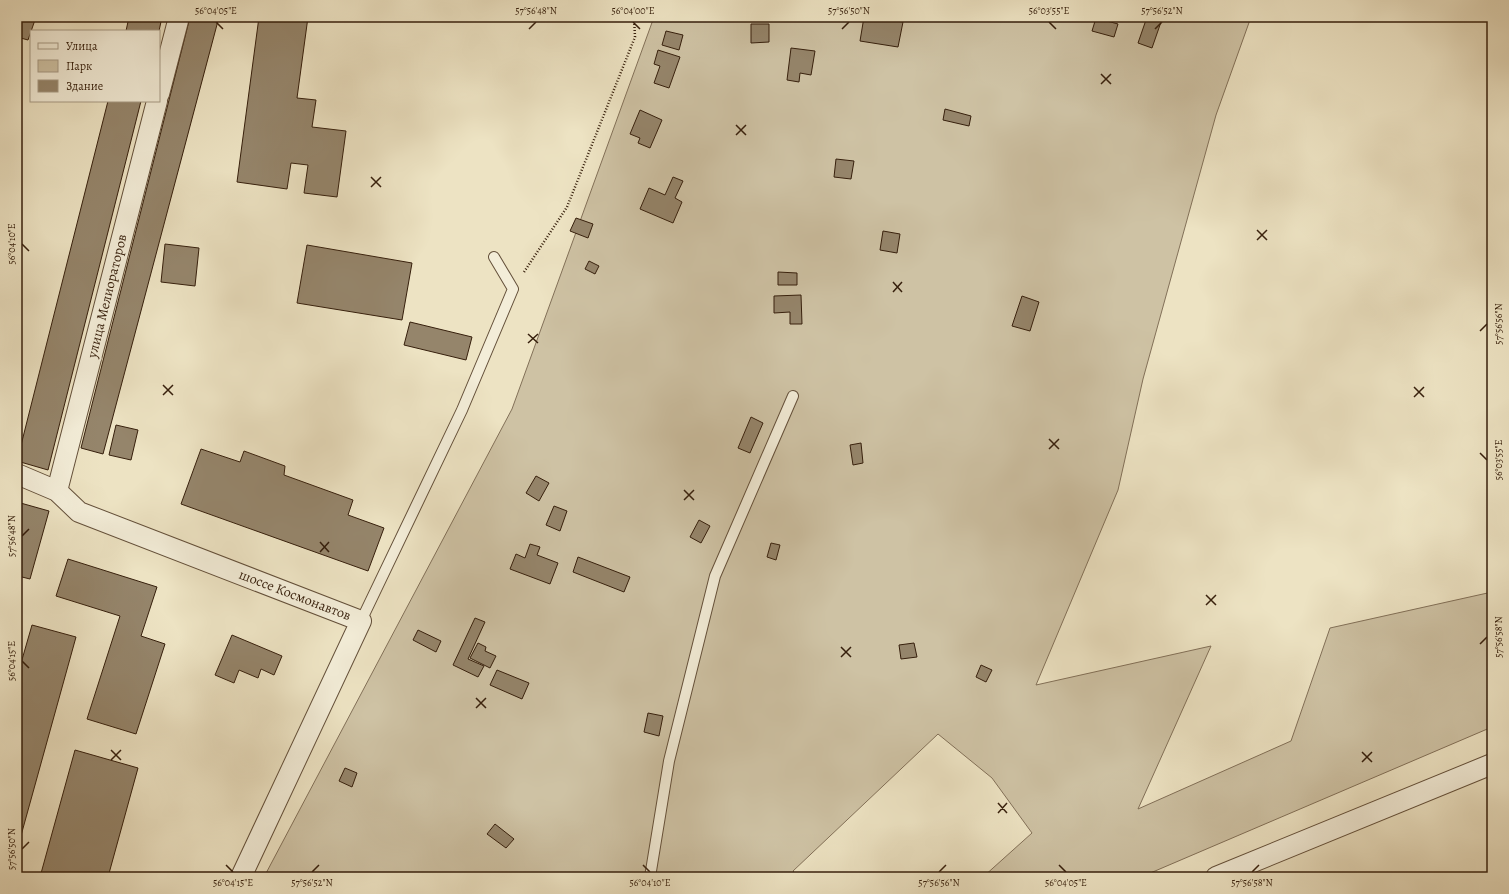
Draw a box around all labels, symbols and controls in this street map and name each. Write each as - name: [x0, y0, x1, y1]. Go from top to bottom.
- text: 56°04'05"E: [195, 4, 237, 17]
- text: 57°56'48"N: [515, 4, 557, 17]
- text: 56°04'00"E: [611, 4, 655, 17]
- text: 57°56'50"N: [828, 4, 870, 17]
- text: 56°03'55"E: [1029, 4, 1069, 17]
- text: 57°56'52"N: [1141, 4, 1183, 17]
- legend: [30, 30, 160, 102]
- text: Улица: [66, 38, 98, 54]
- text: Парк: [66, 58, 92, 74]
- text: Здание: [66, 78, 103, 94]
- text: 56°04'10"E: [5, 223, 18, 265]
- street label: улица Мелиораторов: [82, 232, 132, 361]
- text: 57°56'56"N: [1492, 303, 1505, 345]
- text: 56°03'55"E: [1492, 440, 1505, 480]
- text: 57°56'48"N: [5, 515, 18, 557]
- street label: шоссе Космонавтов: [236, 565, 354, 625]
- text: 57°56'58"N: [1492, 616, 1505, 658]
- text: 56°04'15"E: [5, 641, 18, 681]
- text: 57°56'50"N: [5, 828, 18, 870]
- text: 56°04'15"E: [213, 876, 253, 889]
- text: 57°56'52"N: [291, 876, 333, 889]
- text: 56°04'10"E: [629, 876, 671, 889]
- text: 57°56'56"N: [918, 876, 960, 889]
- text: 56°04'05"E: [1045, 876, 1087, 889]
- text: 57°56'58"N: [1231, 876, 1273, 889]

